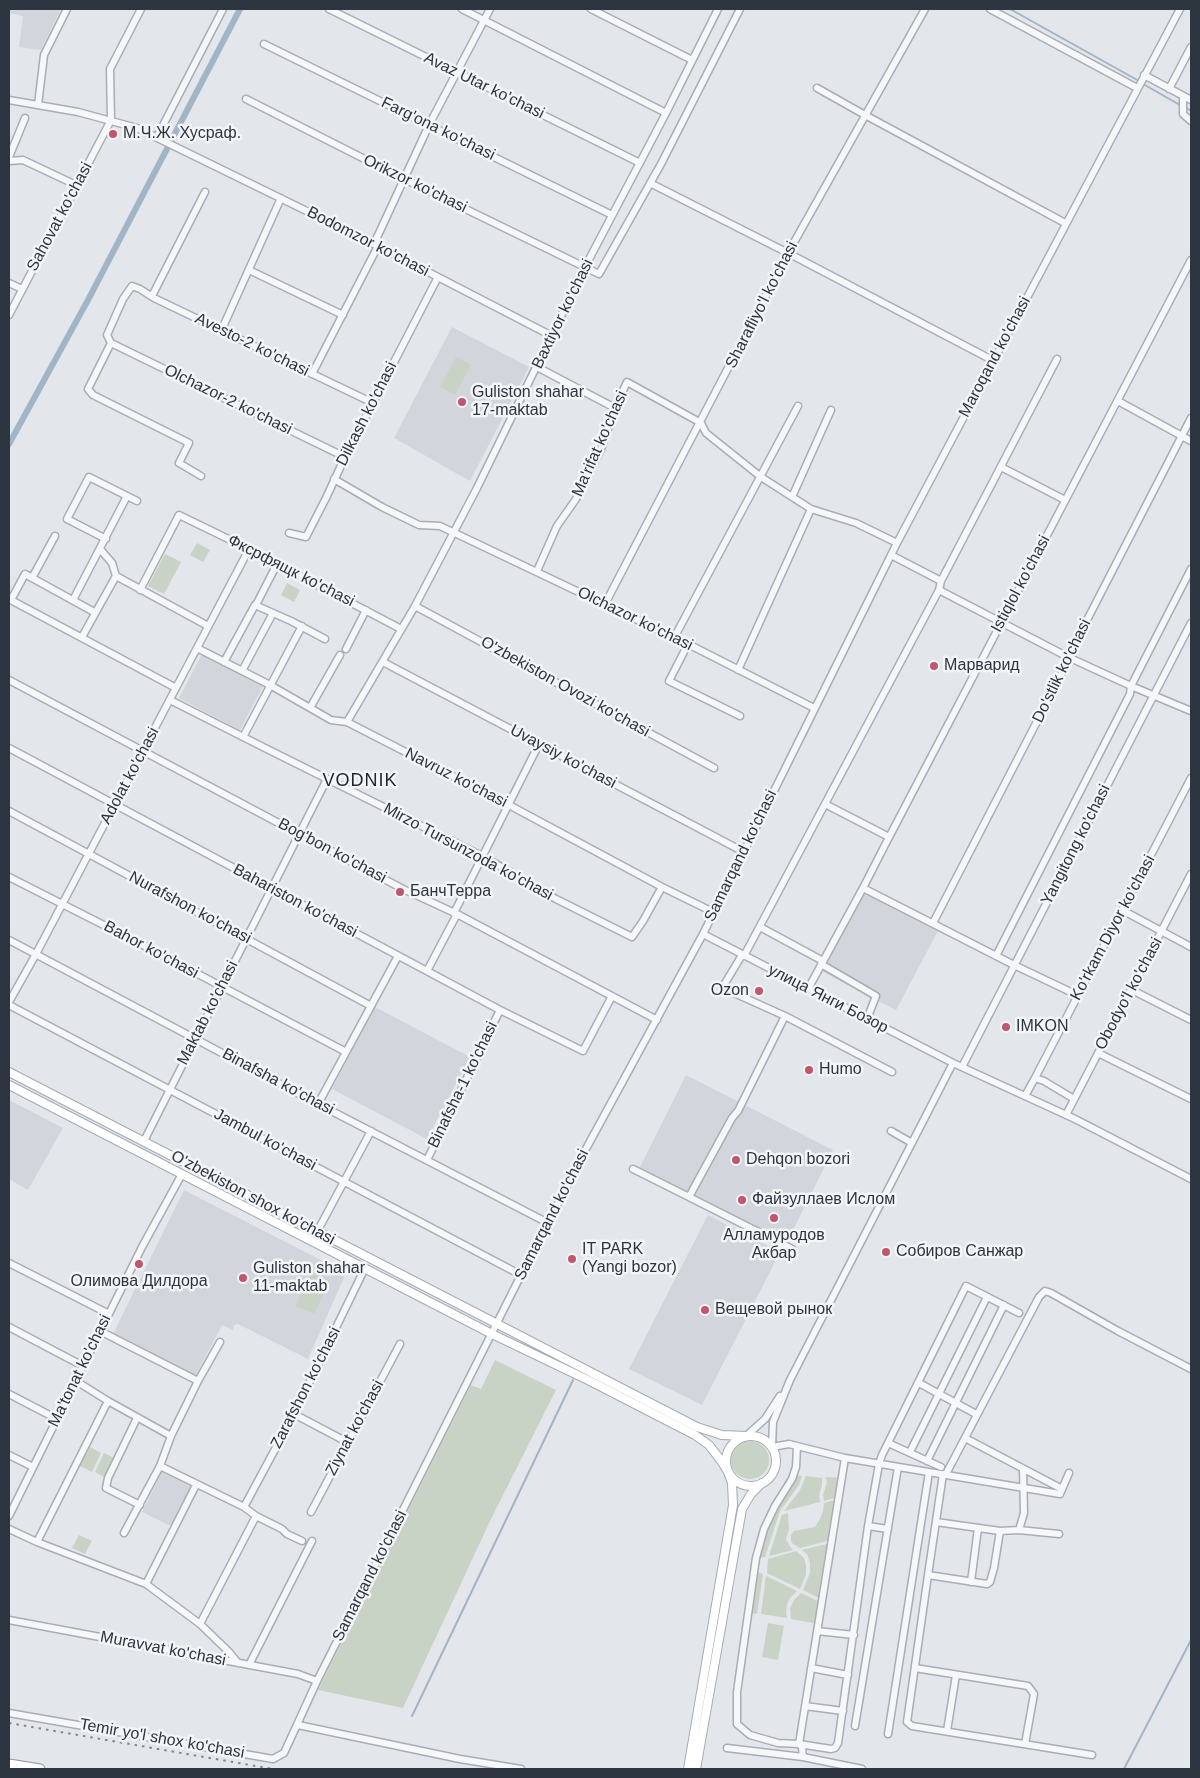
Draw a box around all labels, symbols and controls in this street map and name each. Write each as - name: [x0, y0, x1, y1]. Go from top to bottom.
- street label: Avaz Utar ko'chasi: [421, 49, 547, 123]
- street label: Farg'ona ko'chasi: [378, 93, 498, 165]
- place label: М.Ч.Ж. Хусраф.: [123, 124, 241, 144]
- marker: М.Ч.Ж. Хусраф.: [107, 128, 119, 140]
- street label: Orikzor ko'chasi: [360, 151, 470, 217]
- street label: Sahovat ko'chasi: [23, 159, 97, 275]
- street label: Bodomzor ko'chasi: [304, 203, 432, 281]
- street label: Sharafliyo'l ko'chasi: [722, 238, 802, 372]
- street label: Baxtiyor ko'chasi: [528, 256, 598, 372]
- street label: Maroqand ko'chasi: [955, 293, 1035, 421]
- street label: Avesto-2 ko'chasi: [192, 309, 312, 381]
- street label: Dilkash ko'chasi: [333, 359, 401, 469]
- street label: Olchazor-2 ko'chasi: [161, 361, 295, 439]
- place label: Guliston shahar 17-maktab: [472, 383, 584, 421]
- street label: Ma'rifat ko'chasi: [568, 388, 632, 500]
- marker: Guliston shahar 17-maktab: [456, 396, 468, 408]
- street label: Фксрфящк ko'chasi: [224, 531, 358, 611]
- street label: Istiqlol ko'chasi: [987, 532, 1055, 636]
- street label: Olchazor ko'chasi: [574, 583, 696, 655]
- street label: Do'stlik ko'chasi: [1029, 616, 1095, 726]
- street label: O'zbekiston Ovozi ko'chasi: [477, 633, 653, 741]
- place label: Марварид: [944, 656, 1020, 676]
- marker: Марварид: [928, 660, 940, 672]
- street label: Uvaysiy ko'chasi: [507, 721, 619, 793]
- street label: Adolat ko'chasi: [96, 724, 164, 828]
- street label: Navruz ko'chasi: [402, 744, 510, 812]
- district label: VODNIK: [322, 770, 398, 792]
- street label: Yangitong ko'chasi: [1037, 782, 1115, 908]
- street label: Samarqand ko'chasi: [701, 787, 781, 925]
- street label: Mirzo Tursunzoda ko'chasi: [380, 799, 556, 905]
- street label: Bog'bon ko'chasi: [275, 814, 389, 888]
- street label: Ko'rkam Diyor ko'chasi: [1067, 852, 1159, 1004]
- street label: Bahariston ko'chasi: [229, 860, 361, 942]
- street label: Nurafshon ko'chasi: [126, 868, 254, 948]
- place label: БанчТерра: [410, 882, 491, 902]
- marker: БанчТерра: [394, 886, 406, 898]
- street label: Bahor ko'chasi: [100, 917, 202, 983]
- street label: Obodyo'l ko'chasi: [1091, 935, 1167, 1053]
- street label: Maktab ko'chasi: [174, 958, 242, 1068]
- street label: улица Янги Бозор: [765, 960, 891, 1038]
- place label: Ozon: [711, 981, 749, 1001]
- marker: Ozon: [753, 985, 765, 997]
- place label: IMKON: [1016, 1017, 1068, 1037]
- street label: Binafsha-1 ko'chasi: [424, 1019, 502, 1151]
- marker: IMKON: [1000, 1021, 1012, 1033]
- street label: Binafsha ko'chasi: [219, 1044, 337, 1120]
- place label: Humo: [819, 1060, 862, 1080]
- marker: Humo: [803, 1064, 815, 1076]
- street label: Jambul ko'chasi: [210, 1105, 320, 1175]
- street label: Samarqand ko'chasi: [511, 1146, 593, 1284]
- street label: O'zbekiston shox ko'chasi: [168, 1147, 338, 1249]
- place label: Dehqon bozori: [746, 1150, 850, 1170]
- marker: Dehqon bozori: [730, 1154, 742, 1166]
- place label: Файзуллаев Ислом: [752, 1190, 895, 1210]
- marker: Файзуллаев Ислом: [736, 1194, 748, 1206]
- marker: Алламуродов Акбар: [768, 1212, 780, 1224]
- place label: Алламуродов Акбар: [723, 1226, 825, 1264]
- place label: IT PARK (Yangi bozor): [582, 1240, 677, 1278]
- place label: Собиров Санжар: [896, 1242, 1023, 1262]
- marker: Собиров Санжар: [880, 1246, 892, 1258]
- marker: IT PARK (Yangi bozor): [566, 1253, 578, 1265]
- marker: Олимова Дилдора: [133, 1258, 145, 1270]
- place label: Guliston shahar 11-maktab: [253, 1259, 365, 1297]
- place label: Олимова Дилдора: [70, 1272, 208, 1292]
- marker: Guliston shahar 11-maktab: [237, 1272, 249, 1284]
- place label: Вещевой рынок: [715, 1300, 832, 1320]
- marker: Вещевой рынок: [699, 1304, 711, 1316]
- street label: Ma'tonat ko'chasi: [44, 1312, 116, 1430]
- street label: Zarafshon ko'chasi: [267, 1324, 345, 1452]
- street label: Ziynat ko'chasi: [322, 1377, 388, 1479]
- street label: Samarqand ko'chasi: [329, 1507, 411, 1645]
- street label: Muravvat ko'chasi: [99, 1627, 227, 1671]
- street label: Temir yo'l shox ko'chasi: [78, 1715, 246, 1763]

